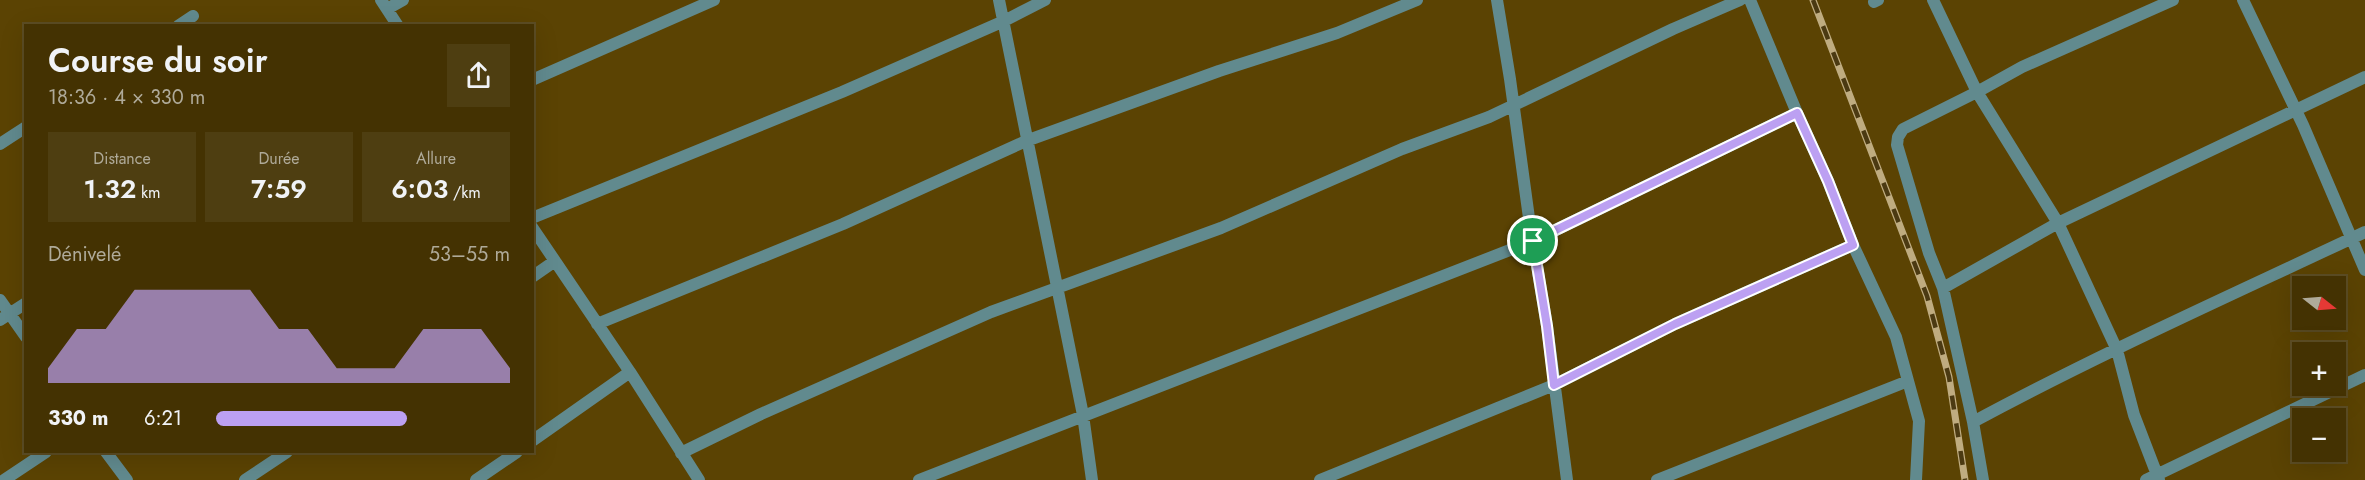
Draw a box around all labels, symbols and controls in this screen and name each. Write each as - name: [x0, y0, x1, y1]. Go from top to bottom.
- text: Course du soir: [48, 37, 268, 84]
- button: share: [447, 44, 510, 107]
- text: 18:36 · 4 × 330 m: [48, 83, 205, 112]
- text: Distance: [93, 147, 151, 170]
- text: Durée: [258, 147, 300, 170]
- text: Allure: [416, 147, 456, 170]
- text: 1.32: [83, 170, 136, 208]
- text: 7:59: [251, 170, 307, 208]
- text: 6:03: [391, 170, 448, 208]
- text: km: [136, 181, 161, 204]
- text: /km: [448, 181, 481, 204]
- pin: [1507, 215, 1558, 266]
- icon: arrive: [1516, 224, 1549, 257]
- text: Dénivelé: [48, 240, 121, 269]
- text: 53–55 m: [429, 240, 510, 269]
- north arrow: [2292, 276, 2346, 330]
- map controls: [2292, 276, 2346, 462]
- button: +: [2292, 342, 2346, 396]
- text: 330 m: [48, 404, 108, 433]
- text: 6:21: [144, 404, 182, 433]
- button: −: [2292, 408, 2346, 462]

